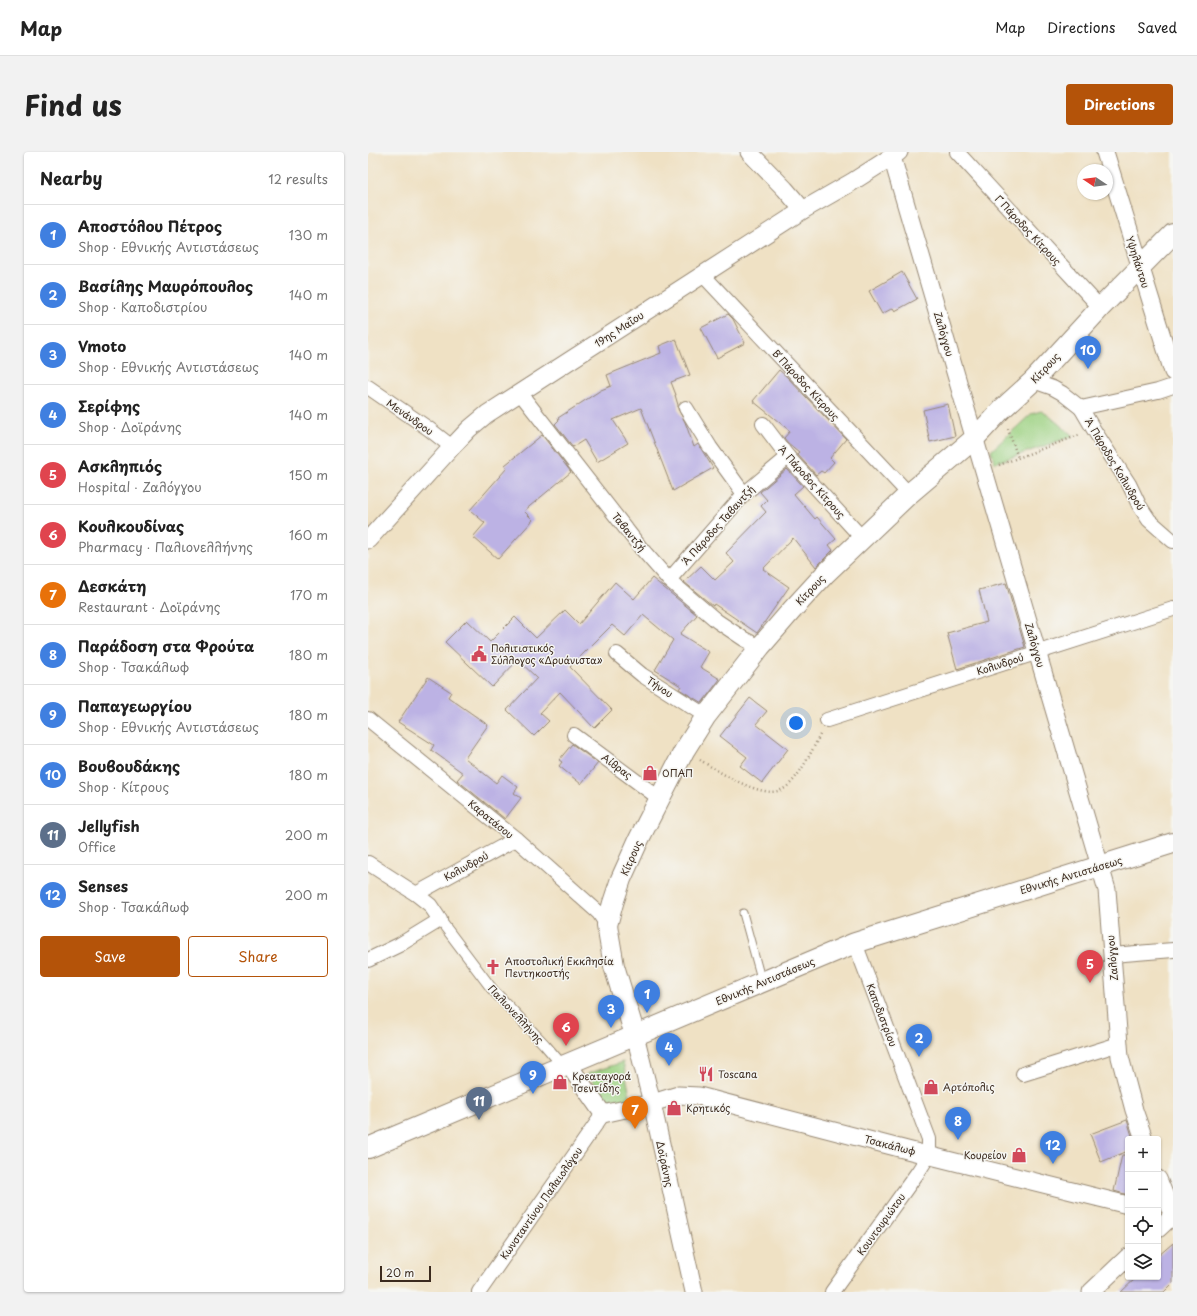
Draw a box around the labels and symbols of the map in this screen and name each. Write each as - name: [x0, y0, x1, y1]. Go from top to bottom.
- north arrow: [1077, 164, 1113, 200]
- street label: Γ΄ Πάροδος Κίτρους: [992, 191, 1065, 268]
- street label: Υψηλάντου: [1123, 234, 1154, 290]
- street label: 19ης Μαΐου: [591, 307, 647, 350]
- street label: Ζαλόγγου: [931, 310, 958, 358]
- pin: 10: [1075, 336, 1101, 369]
- street label: Β΄ Πάροδος Κίτρους: [769, 346, 843, 423]
- street label: Κίτρους: [1026, 349, 1063, 386]
- street label: Μενάνδρου: [383, 395, 437, 439]
- street label: Α΄ Πάροδος Κολινδρού: [1081, 415, 1149, 513]
- street label: Α΄ Πάροδος Κίτρους: [776, 442, 849, 521]
- street label: Α΄ Πάροδος Ταβαντζή: [678, 482, 757, 568]
- street label: Ταβαντζή: [609, 509, 650, 554]
- street label: Κίτρους: [791, 571, 828, 608]
- street label: Ζαλόγγου: [1022, 621, 1049, 669]
- place label: Πολιτιστικός Σύλλογος «Δρυάνιστα»: [491, 640, 603, 667]
- public building icon: Πολιτιστικός Σύλλογος «Δρυάνιστα»: [470, 645, 488, 663]
- street label: Κολινδρού: [974, 649, 1026, 679]
- street label: Τήνου: [644, 673, 677, 701]
- your location: [786, 713, 806, 733]
- street label: Αίθρας: [598, 749, 636, 783]
- shop icon: ΟΠΑΠ: [641, 764, 659, 782]
- place label: ΟΠΑΠ: [662, 765, 693, 780]
- street label: Καρατάσου: [465, 796, 518, 842]
- street label: Κίτρους: [616, 838, 645, 878]
- street label: Κολινδρού: [441, 847, 491, 885]
- street label: Εθνικής Αντιστάσεως: [1018, 852, 1124, 897]
- street label: Ζαλόγγου: [1102, 934, 1121, 982]
- pin: 5: [1077, 950, 1103, 983]
- place label: Αποστολική Εκκλησία Πεντηκοστής: [505, 953, 614, 980]
- street label: Εθνικής Αντιστάσεως: [713, 953, 817, 1008]
- church icon: Αποστολική Εκκλησία Πεντηκοστής: [484, 958, 502, 976]
- pin: 1: [634, 980, 660, 1013]
- street label: Παλιονελλήνης: [485, 981, 548, 1046]
- street label: Καποδιστρίου: [864, 981, 902, 1049]
- pin: 3: [598, 995, 624, 1028]
- pin: 6: [553, 1013, 579, 1046]
- pin: 2: [906, 1024, 932, 1057]
- pin: 4: [656, 1033, 682, 1066]
- pin: 9: [520, 1061, 546, 1094]
- restaurant icon: Toscana: [697, 1065, 715, 1083]
- place label: Toscana: [718, 1066, 758, 1081]
- place label: Κρεαταγορά Τσεντίδης: [572, 1068, 632, 1095]
- shop icon: Κρεαταγορά Τσεντίδης: [551, 1073, 569, 1091]
- shop icon: Αρτόπολις: [922, 1078, 940, 1096]
- place label: Αρτόπολις: [943, 1079, 995, 1094]
- pin: 11: [466, 1087, 492, 1120]
- pin: 7: [622, 1096, 648, 1129]
- shop icon: Κρητικός: [665, 1099, 683, 1117]
- place label: Κρητικός: [686, 1100, 730, 1115]
- pin: 8: [945, 1107, 971, 1140]
- street label: Τσακάλωφ: [863, 1131, 918, 1158]
- pin: 12: [1040, 1131, 1066, 1164]
- street label: Δοϊράνης: [653, 1139, 678, 1188]
- street label: Κωνσταντίνου Παλαιολόγου: [496, 1143, 585, 1262]
- shop icon: Κουρείον: [1010, 1146, 1028, 1164]
- place label: Κουρείον: [964, 1147, 1007, 1162]
- street label: Κουντουριώτου: [853, 1189, 908, 1258]
- scale bar: [380, 1264, 431, 1283]

